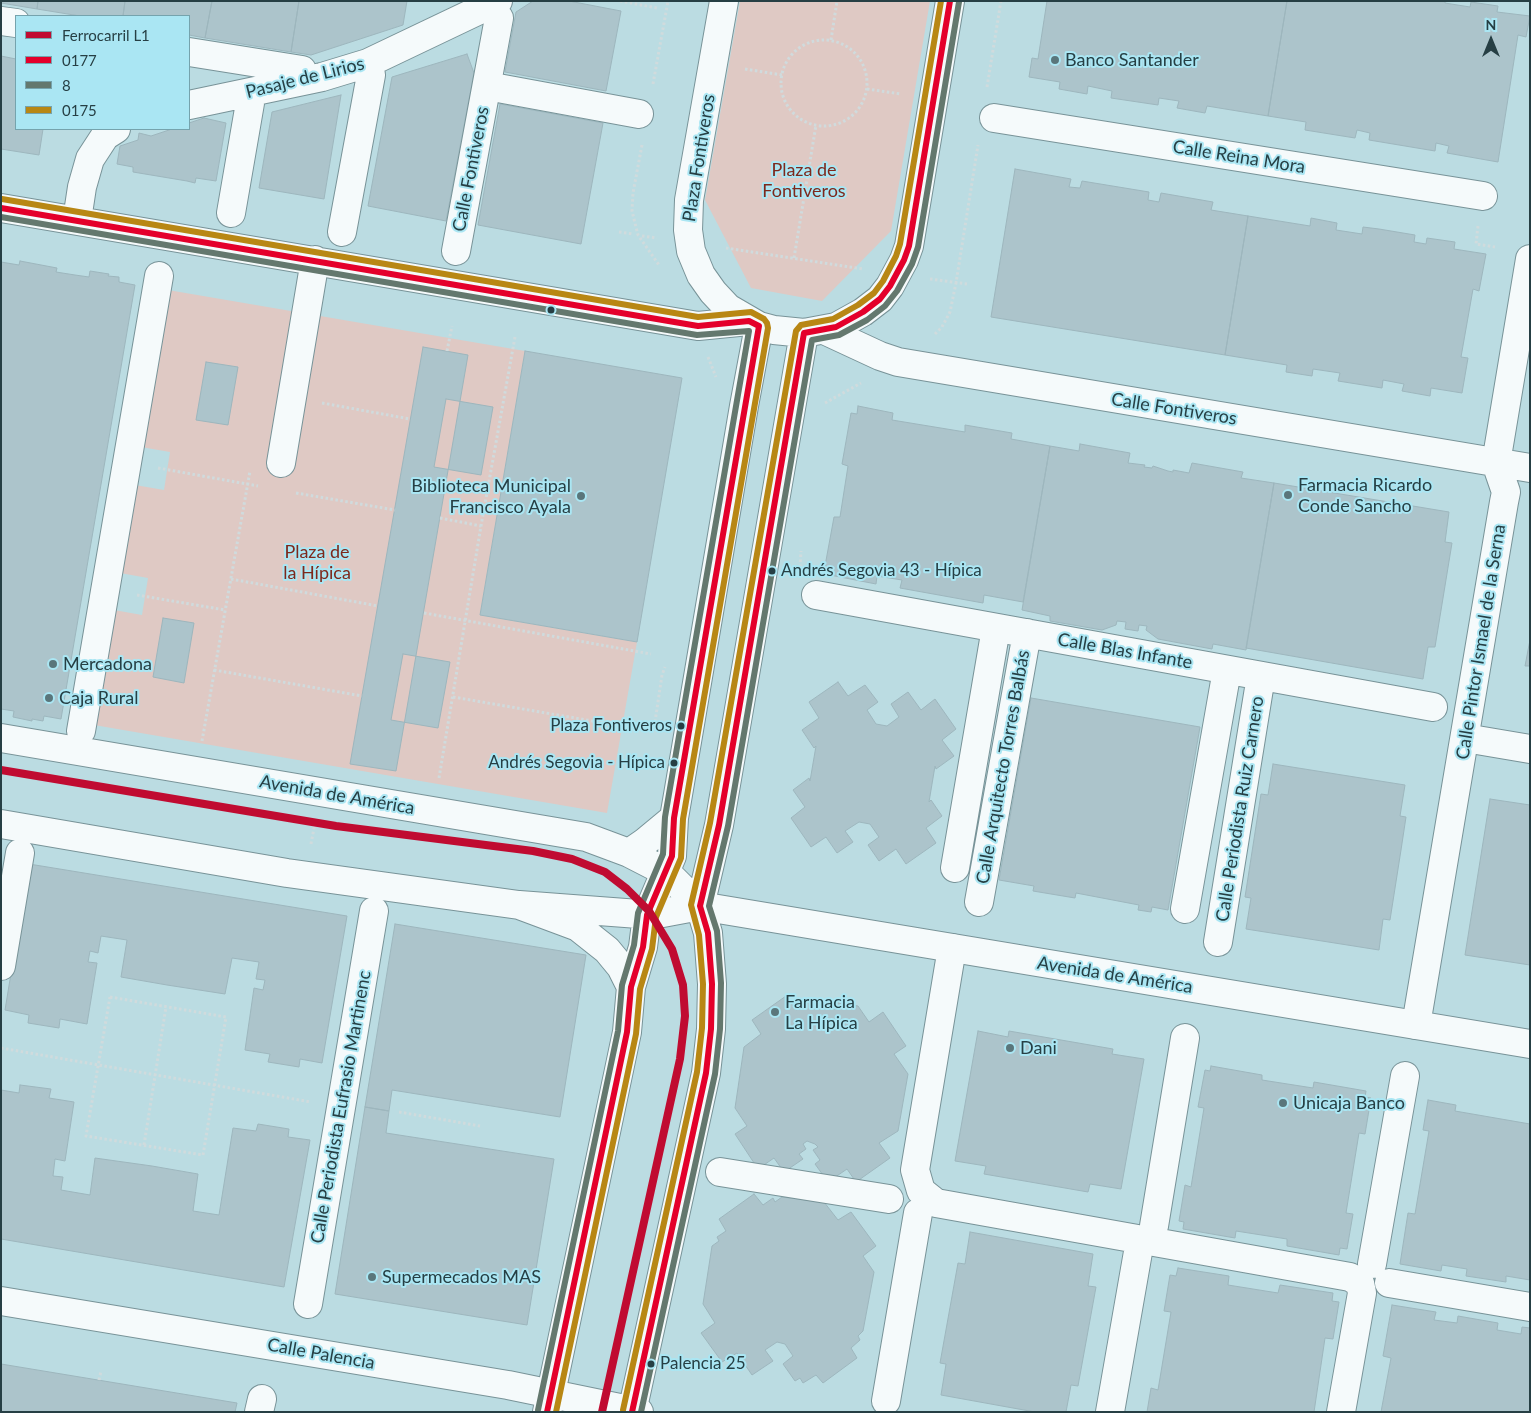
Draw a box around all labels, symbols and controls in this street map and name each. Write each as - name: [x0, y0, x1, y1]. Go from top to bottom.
- legend: [15, 15, 190, 130]
- north arrow: [1466, 15, 1516, 65]
- text: N: [1486, 16, 1496, 33]
- text: Ferrocarril L1: [62, 26, 150, 44]
- place label: Banco Santander: [1065, 49, 1199, 71]
- text: 0177: [62, 51, 97, 69]
- street label: Pasaje de Lirios: [244, 53, 366, 103]
- marker: Banco Santander: [1049, 54, 1061, 66]
- text: 8: [62, 76, 71, 94]
- street label: Plaza Fontiveros: [678, 93, 720, 223]
- text: 0175: [62, 101, 97, 119]
- street label: Calle Fontiveros: [448, 105, 494, 233]
- street label: Calle Reina Mora: [1171, 136, 1307, 178]
- park label: Plaza de Fontiveros: [762, 159, 846, 202]
- unlabelled marker: [546, 305, 556, 315]
- street label: Calle Fontiveros: [1110, 388, 1238, 430]
- place label: Farmacia Ricardo Conde Sancho: [1298, 474, 1432, 516]
- place label: Biblioteca Municipal Francisco Ayala: [411, 475, 571, 518]
- marker: Farmacia Ricardo Conde Sancho: [1282, 489, 1294, 501]
- marker: Biblioteca Municipal Francisco Ayala: [575, 490, 587, 502]
- street label: Calle Pintor Ismael de la Serna: [1452, 523, 1510, 761]
- park label: Plaza de la Hípica: [283, 541, 351, 584]
- place label: Andrés Segovia 43 - Hípica: [781, 561, 982, 581]
- marker: Andrés Segovia 43 - Hípica: [767, 566, 777, 576]
- street label: Calle Blas Infante: [1056, 629, 1194, 673]
- street label: Calle Arquitecto Torres Balbás: [972, 648, 1034, 886]
- place label: Mercadona: [63, 653, 152, 675]
- marker: Mercadona: [47, 658, 59, 670]
- place label: Caja Rural: [59, 687, 138, 709]
- marker: Caja Rural: [43, 692, 55, 704]
- street label: Calle Periodista Ruiz Carnero: [1211, 695, 1269, 923]
- place label: Plaza Fontiveros: [550, 716, 672, 736]
- marker: Plaza Fontiveros: [676, 721, 686, 731]
- place label: Andrés Segovia - Hípica: [488, 753, 665, 773]
- marker: Andrés Segovia - Hípica: [669, 758, 679, 768]
- street label: Avenida de América: [258, 771, 416, 819]
- street label: Avenida de América: [1036, 952, 1194, 998]
- street label: Calle Periodista Eufrasio Martinenc: [306, 969, 376, 1245]
- place label: Farmacia La Hípica: [785, 991, 858, 1034]
- marker: Farmacia La Hípica: [769, 1006, 781, 1018]
- place label: Dani: [1020, 1037, 1057, 1059]
- marker: Dani: [1004, 1042, 1016, 1054]
- place label: Unicaja Banco: [1293, 1092, 1405, 1114]
- marker: Unicaja Banco: [1277, 1097, 1289, 1109]
- place label: Supermecados MAS: [382, 1266, 541, 1288]
- marker: Supermecados MAS: [366, 1271, 378, 1283]
- street label: Calle Palencia: [266, 1334, 376, 1374]
- place label: Palencia 25: [660, 1354, 746, 1374]
- marker: Palencia 25: [646, 1359, 656, 1369]

